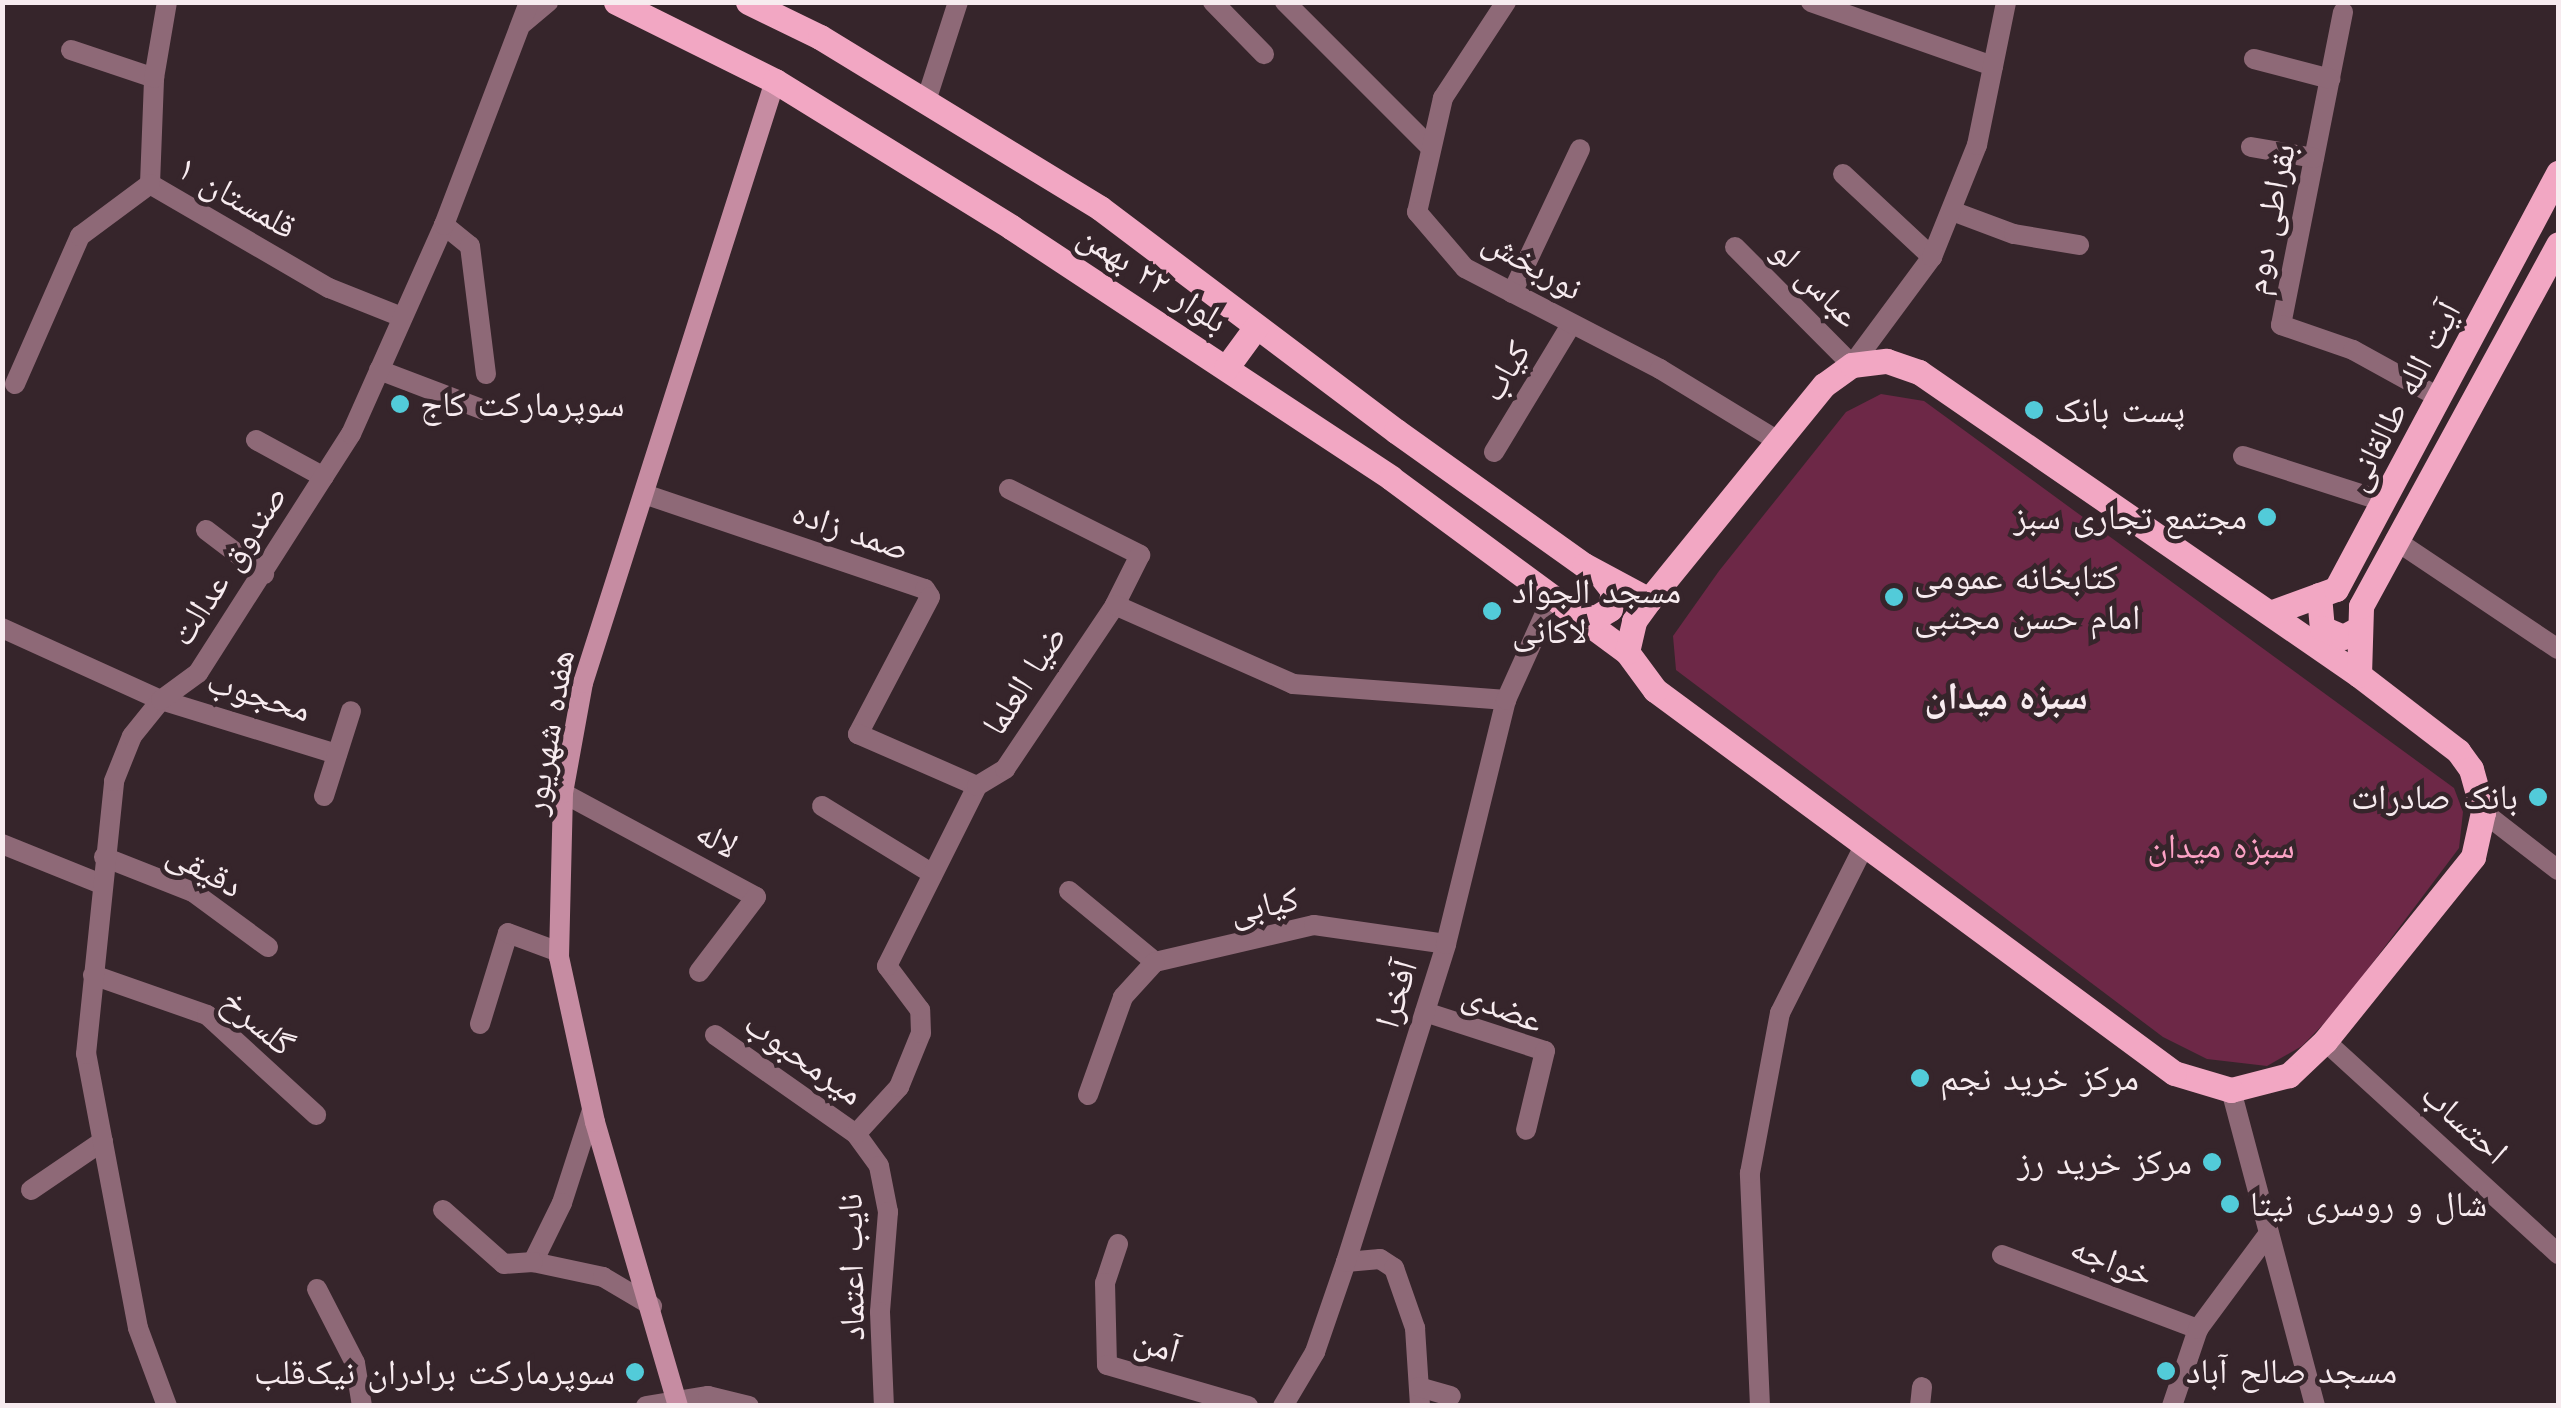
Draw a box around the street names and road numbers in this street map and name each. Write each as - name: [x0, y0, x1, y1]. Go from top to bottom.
- street label: بقراطی دوم: [2234, 140, 2304, 298]
- street label: قلمستان ۱: [170, 146, 304, 248]
- street label: بلوار ۲۲ بهمن: [1070, 214, 1236, 342]
- street label: نوربخش: [1476, 219, 1590, 309]
- street label: عباس لو: [1763, 230, 1869, 336]
- street label: آیت الله طالقانی: [2335, 294, 2469, 498]
- street label: کیاب: [1471, 333, 1539, 409]
- street label: صندوق عدالت: [160, 476, 296, 654]
- street label: صمد زاده: [787, 490, 915, 570]
- street label: ضیا العلما: [973, 617, 1075, 743]
- street label: هفده شهریور: [513, 646, 583, 818]
- street label: محجوب: [202, 659, 316, 731]
- street label: لاله: [689, 811, 745, 867]
- street label: دقیقی: [160, 831, 250, 907]
- street label: کیابی: [1226, 877, 1302, 933]
- street label: آفخرا: [1366, 955, 1426, 1033]
- street label: عضدی: [1457, 973, 1549, 1041]
- street label: گلسرخ: [213, 979, 303, 1065]
- street label: میرمحبوب: [736, 1002, 872, 1114]
- street label: احتساب: [2413, 1073, 2517, 1173]
- street label: نایب اعتماد: [829, 1193, 873, 1341]
- street label: خواجه: [2065, 1226, 2159, 1296]
- street label: آمن: [1130, 1319, 1184, 1371]

